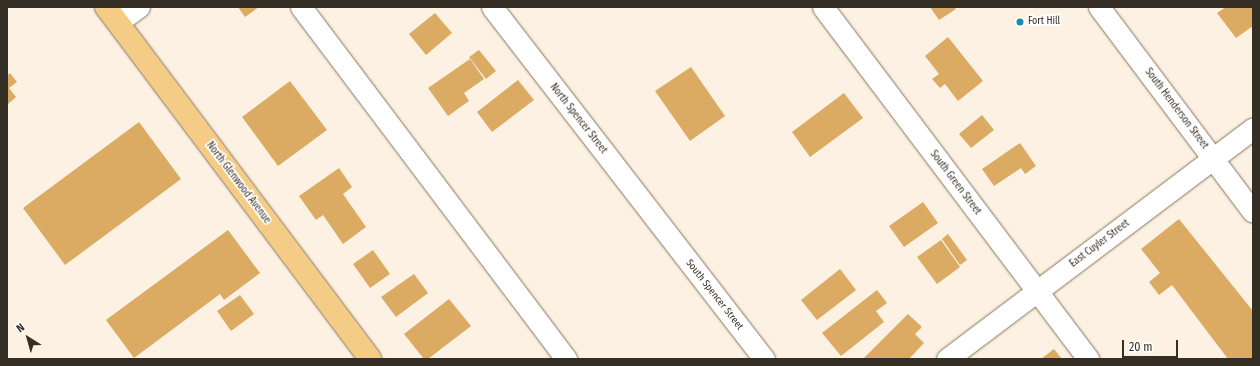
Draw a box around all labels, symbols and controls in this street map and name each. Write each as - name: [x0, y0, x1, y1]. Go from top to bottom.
- place label: Fort Hill: [1028, 16, 1060, 28]
- marker: Fort Hill: [1015, 17, 1025, 27]
- street label: South Henderson Street: [1142, 66, 1210, 152]
- street label: North Spencer Street: [547, 82, 609, 156]
- street label: North Glenwood Avenue: [203, 140, 273, 226]
- street label: South Green Street: [927, 148, 983, 218]
- street label: East Cuyler Street: [1068, 218, 1132, 270]
- street label: South Spencer Street: [683, 257, 745, 333]
- north arrow: [8, 318, 48, 358]
- text: N: [14, 321, 27, 335]
- scale bar: [1124, 332, 1180, 358]
- text: 20 m: [1129, 340, 1153, 354]

